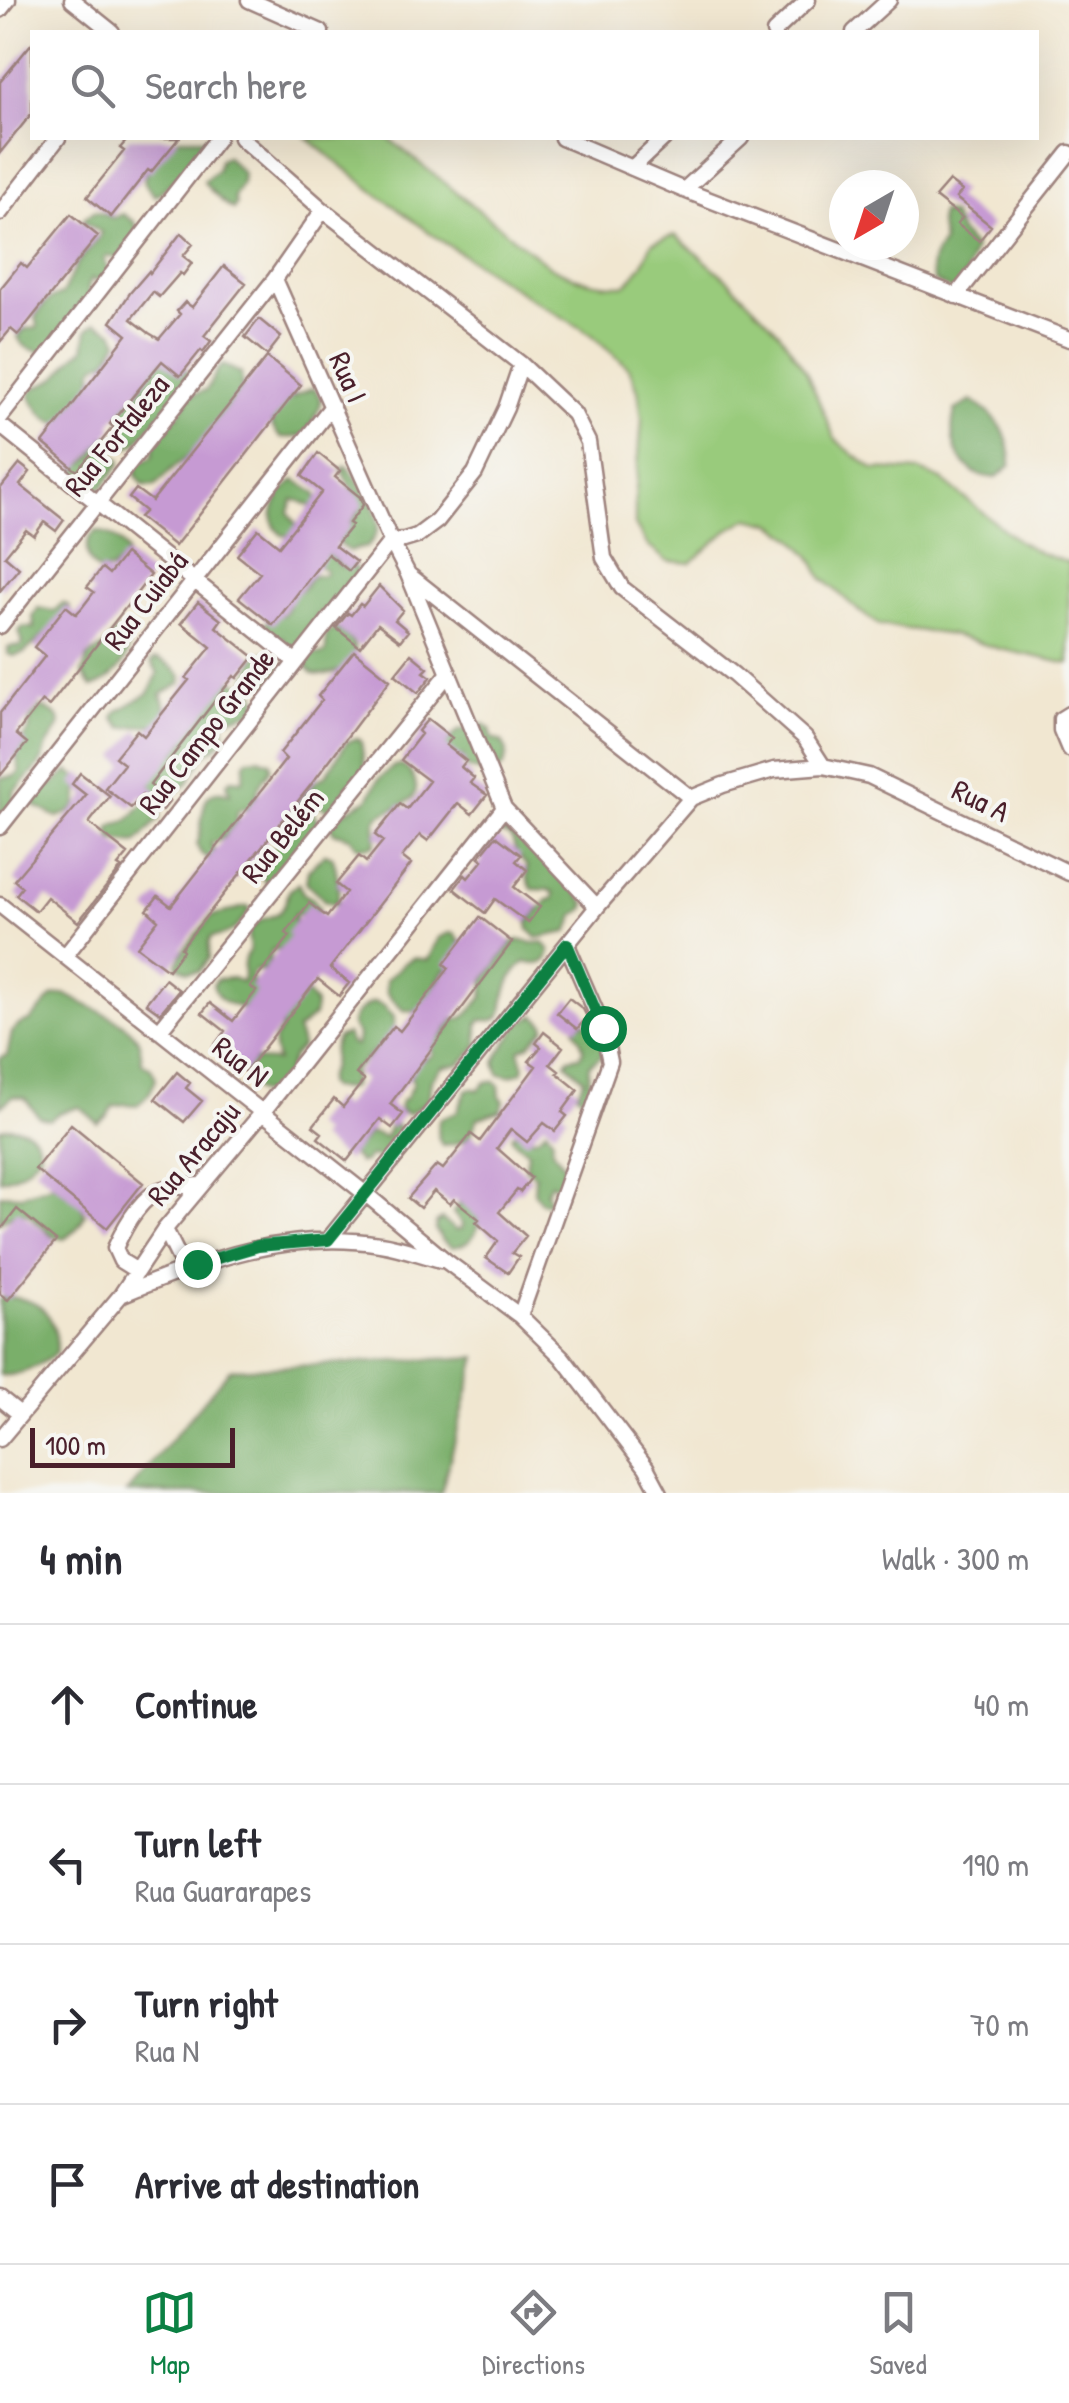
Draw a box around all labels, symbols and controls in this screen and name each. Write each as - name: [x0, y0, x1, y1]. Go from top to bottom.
- search box: [30, 30, 1039, 140]
- icon: search: [65, 58, 120, 113]
- text: Search here: [145, 59, 307, 111]
- north arrow: [829, 170, 919, 260]
- street label: Rua I: [320, 345, 378, 409]
- street label: Rua Fortaleza: [55, 366, 178, 504]
- street label: Rua Cuiabá: [94, 542, 196, 658]
- street label: Rua Campo Grande: [129, 640, 283, 822]
- street label: Rua A: [946, 769, 1017, 831]
- street label: Rua Belém: [231, 779, 333, 891]
- route start: [581, 1006, 627, 1052]
- street label: Rua N: [205, 1027, 277, 1095]
- street label: Rua Aracaju: [138, 1092, 248, 1214]
- route end: [175, 1242, 221, 1288]
- scale bar: [30, 1423, 235, 1468]
- text: 100 m: [45, 1426, 106, 1464]
- text: 4 min: [40, 1530, 122, 1587]
- text: Walk · 300 m: [882, 1537, 1029, 1580]
- icon: ahead: [40, 1677, 95, 1732]
- text: Continue: [135, 1678, 257, 1730]
- text: 40 m: [974, 1683, 1029, 1726]
- text: Turn left: [135, 1817, 260, 1869]
- icon: left: [40, 1837, 95, 1892]
- text: 190 m: [962, 1843, 1029, 1886]
- text: Rua Guararapes: [135, 1869, 311, 1912]
- text: Turn right: [135, 1977, 278, 2029]
- icon: right: [40, 1997, 95, 2052]
- text: 70 m: [970, 2003, 1029, 2046]
- text: Rua N: [135, 2029, 199, 2072]
- icon: arrive: [40, 2157, 95, 2212]
- text: Arrive at destination: [135, 2158, 419, 2210]
- tab: Map: [142, 2285, 197, 2383]
- tab: Directions: [482, 2285, 585, 2383]
- tab: Saved: [870, 2285, 927, 2383]

